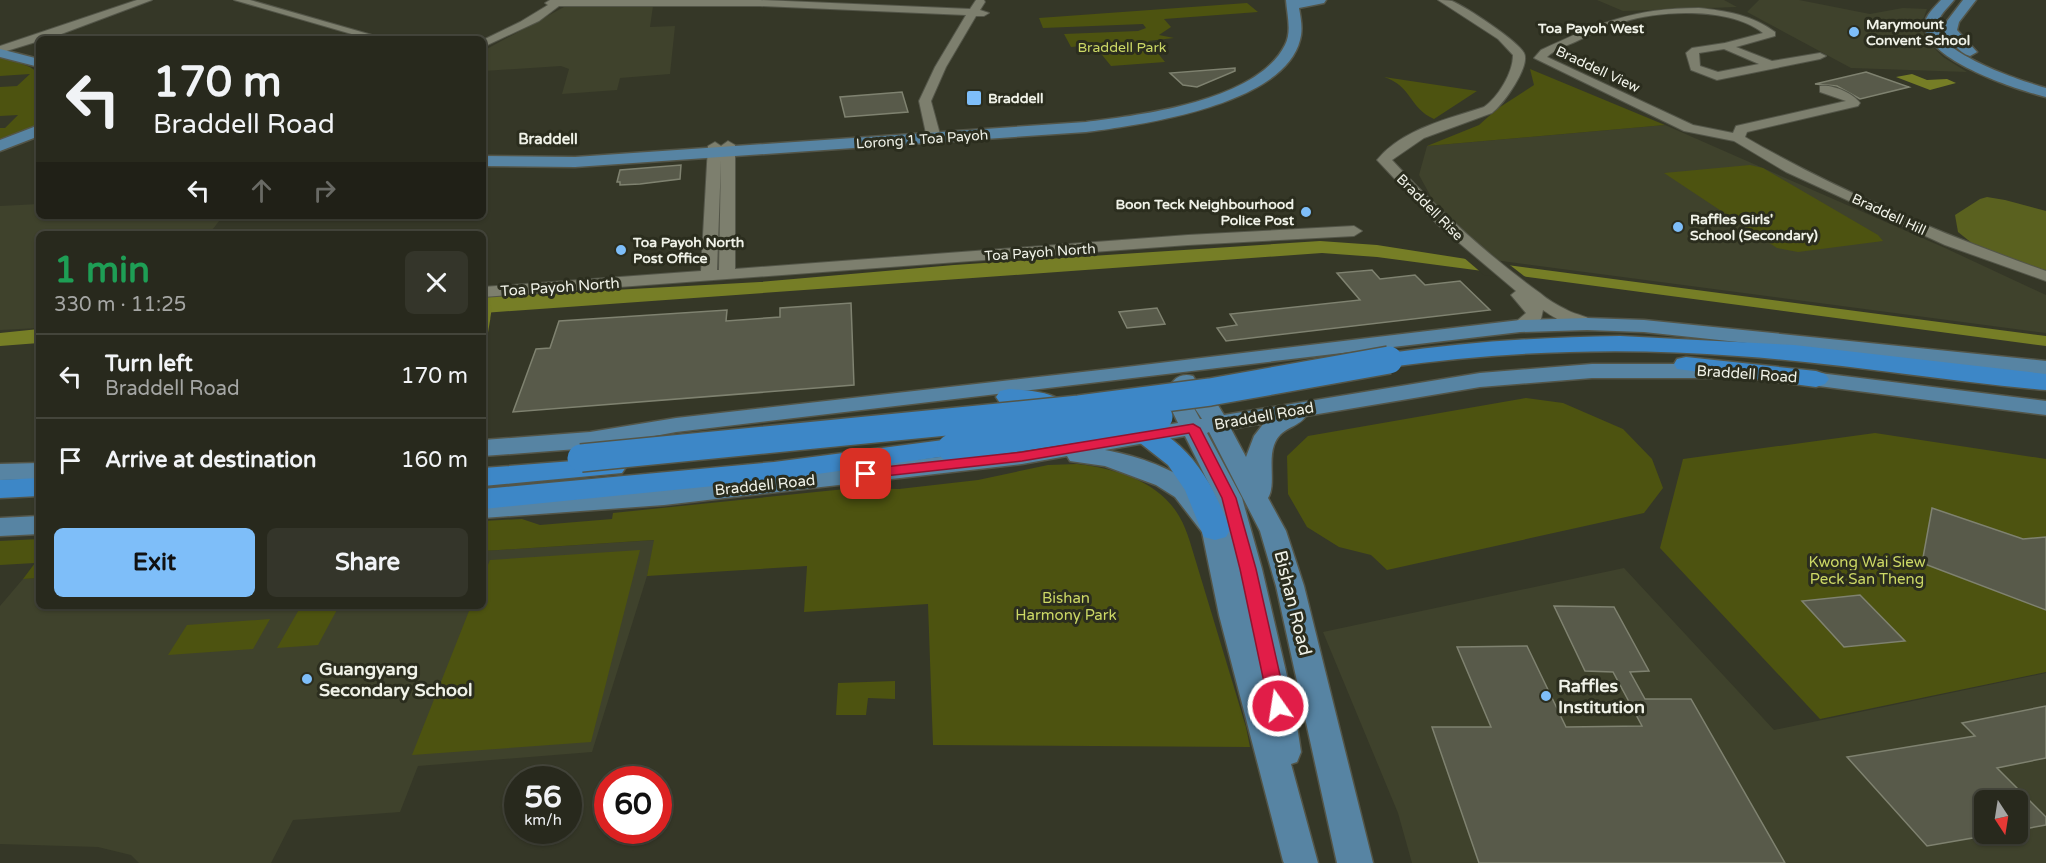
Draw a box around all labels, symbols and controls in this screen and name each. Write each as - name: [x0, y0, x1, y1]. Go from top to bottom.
- place label: Marymount Convent School: [1866, 16, 1970, 49]
- district label: Toa Payoh West: [1537, 20, 1645, 37]
- marker: Marymount Convent School: [1847, 25, 1861, 39]
- park label: Braddell Park: [1078, 39, 1167, 56]
- street label: Braddell View: [1553, 43, 1643, 96]
- text: 170 m: [153, 57, 282, 108]
- icon: left: [54, 60, 132, 138]
- marker: Braddell: [965, 89, 983, 107]
- place label: Braddell: [988, 90, 1043, 107]
- text: Braddell Road: [153, 108, 335, 141]
- street label: Lorong 1 Toa Payoh: [855, 126, 989, 153]
- district label: Braddell: [518, 130, 578, 148]
- street label: Braddell Rise: [1393, 171, 1467, 244]
- icon: left: [182, 174, 215, 207]
- icon: ahead: [245, 174, 278, 207]
- icon: right: [308, 174, 341, 207]
- street label: Braddell Hill: [1849, 190, 1929, 239]
- place label: Boon Teck Neighbourhood Police Post: [1115, 196, 1295, 229]
- marker: Boon Teck Neighbourhood Police Post: [1299, 205, 1313, 219]
- place label: Raffles Girls' School (Secondary): [1690, 211, 1818, 244]
- marker: Raffles Girls' School (Secondary): [1671, 220, 1685, 234]
- place label: Toa Payoh North Post Office: [632, 234, 744, 267]
- street label: Toa Payoh North: [984, 240, 1096, 265]
- marker: Toa Payoh North Post Office: [614, 243, 628, 257]
- text: 1 min: [54, 249, 150, 292]
- button: close: [405, 251, 468, 314]
- street label: Toa Payoh North: [500, 274, 620, 300]
- text: 330 m · 11:25: [54, 293, 186, 317]
- text: Turn left: [105, 351, 193, 377]
- icon: left: [54, 360, 87, 393]
- street label: Braddell Road: [1696, 362, 1798, 386]
- text: 170 m: [401, 363, 468, 389]
- text: Braddell Road: [105, 377, 240, 401]
- street label: Braddell Road: [1213, 398, 1315, 434]
- icon: arrive: [54, 444, 87, 477]
- text: Arrive at destination: [105, 447, 316, 473]
- text: 160 m: [401, 447, 468, 473]
- pin: [840, 448, 891, 499]
- icon: arrive: [849, 457, 882, 490]
- street label: Braddell Road: [714, 471, 816, 499]
- button: Exit: [54, 528, 255, 597]
- button: Share: [267, 528, 468, 597]
- street label: Bishan Road: [1269, 548, 1317, 658]
- park label: Kwong Wai Siew Peck San Theng: [1808, 553, 1926, 588]
- park label: Bishan Harmony Park: [1015, 589, 1117, 624]
- place label: Guangyang Secondary School: [319, 658, 472, 701]
- marker: Guangyang Secondary School: [300, 672, 314, 686]
- position arrow: [1246, 674, 1310, 738]
- place label: Raffles Institution: [1558, 675, 1645, 718]
- marker: Raffles Institution: [1539, 689, 1553, 703]
- speed limit sign: 60: [594, 766, 672, 844]
- text: 56: [524, 779, 562, 816]
- north arrow: [1974, 790, 2028, 844]
- map controls: [1974, 790, 2028, 844]
- text: km/h: [524, 811, 562, 829]

